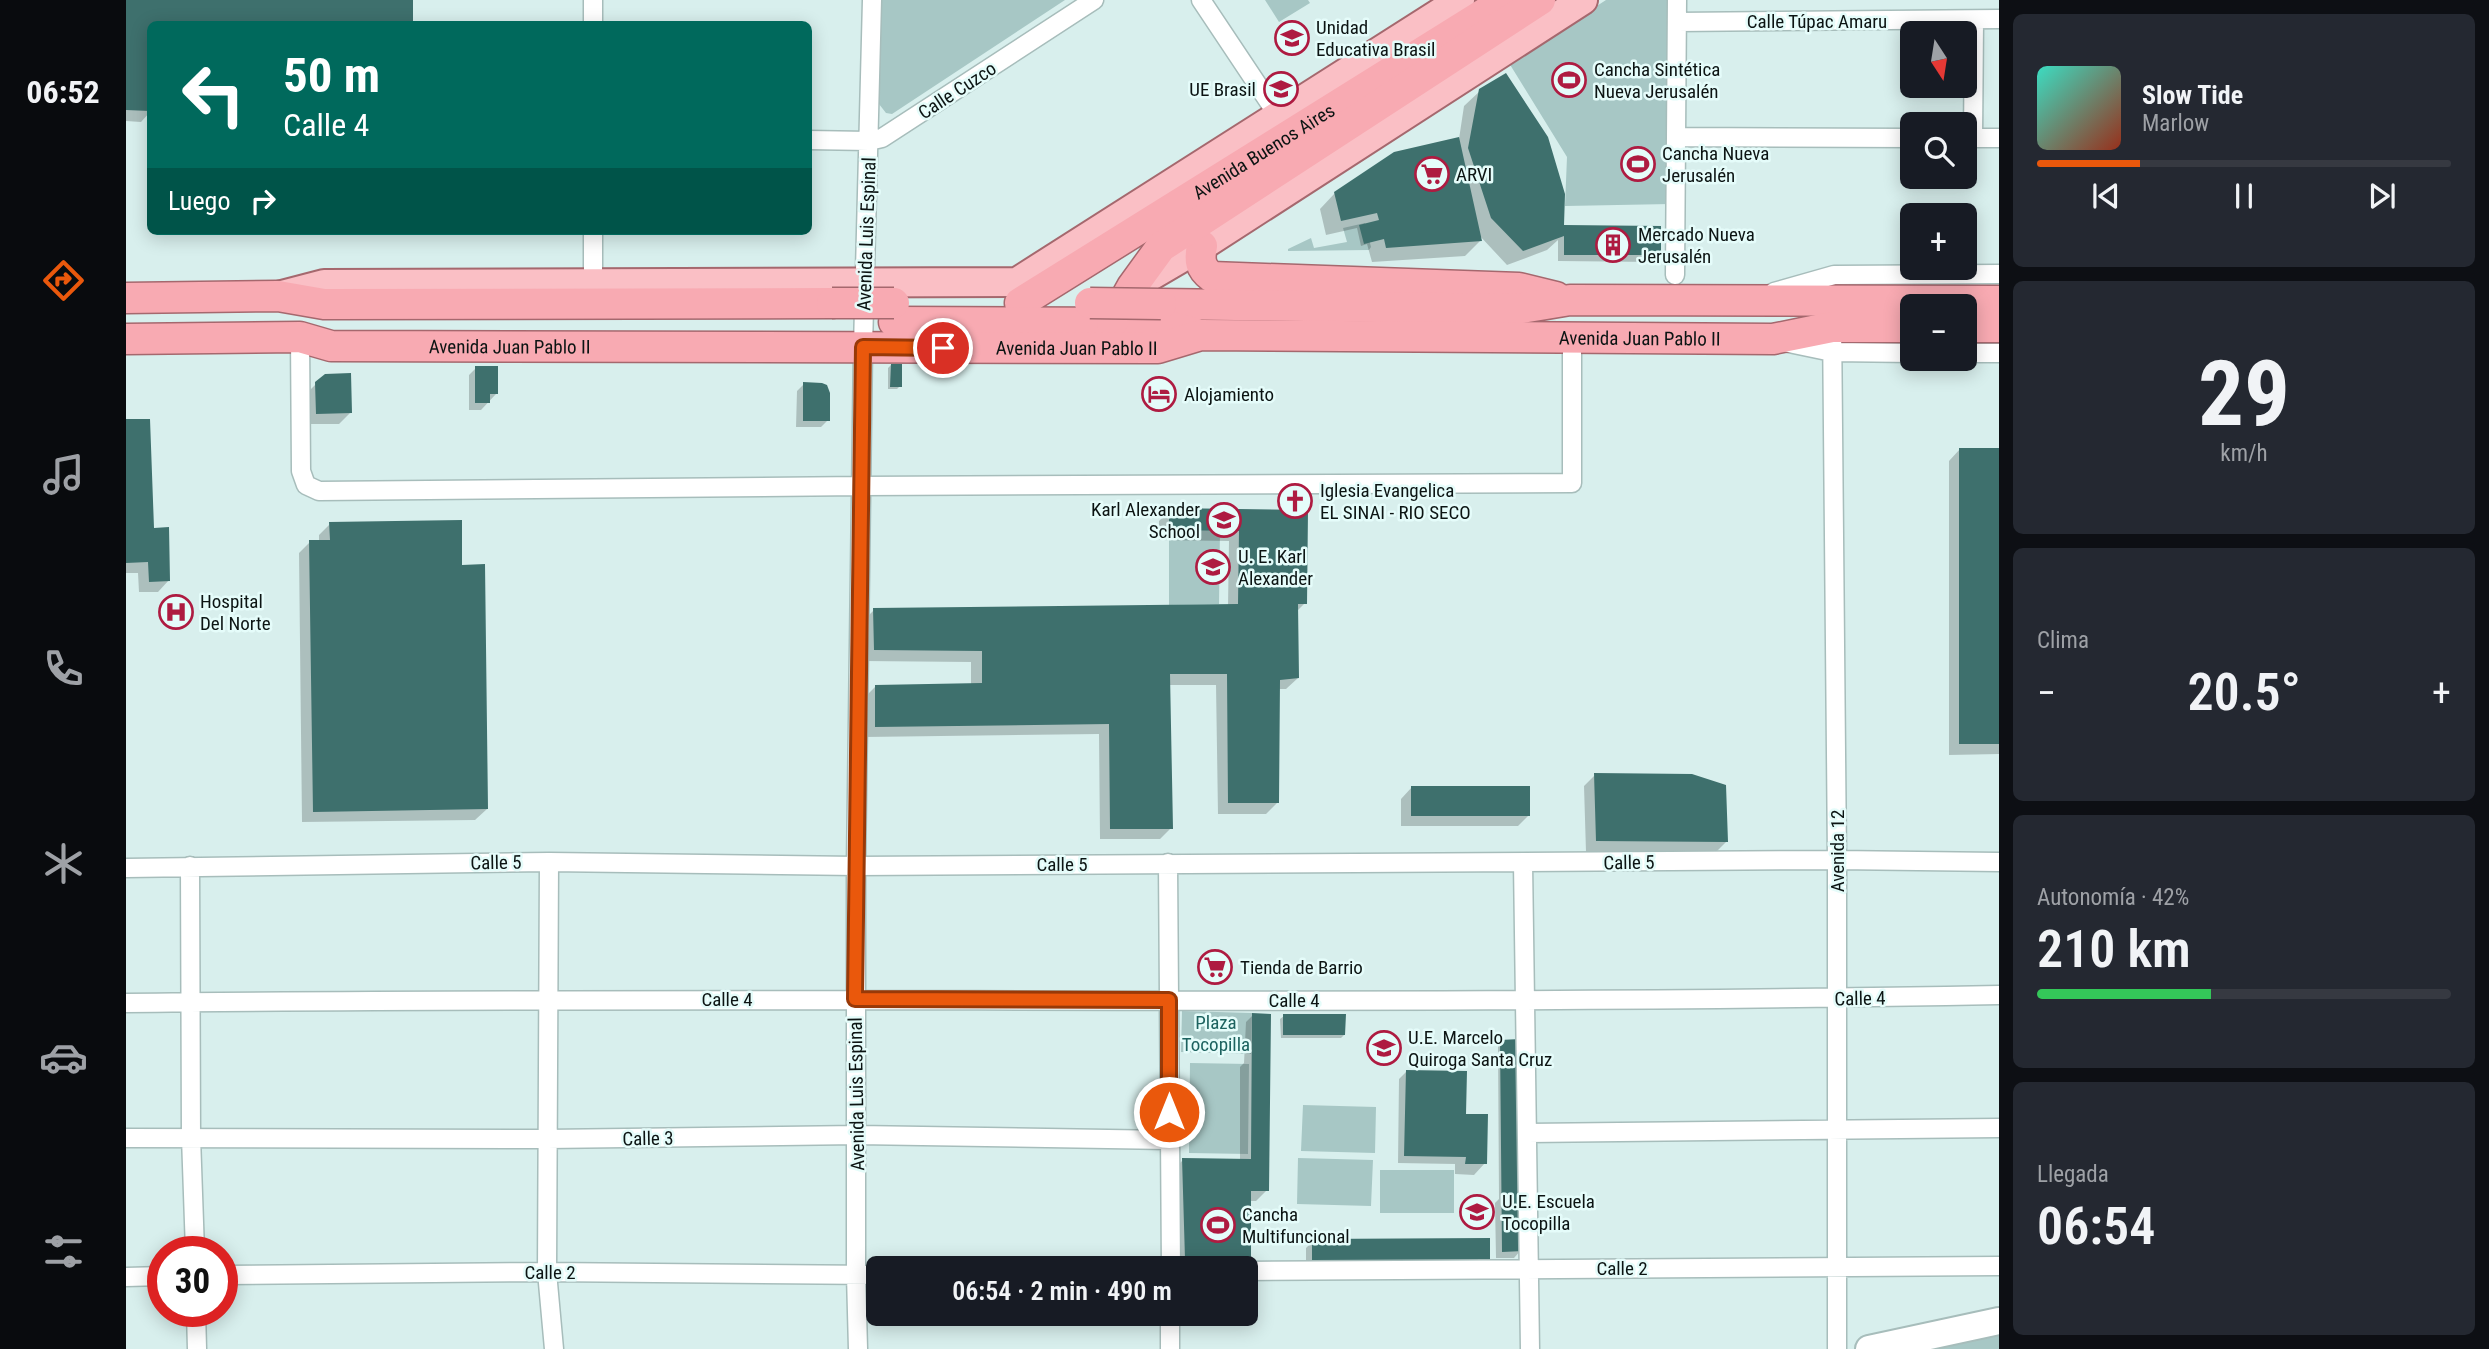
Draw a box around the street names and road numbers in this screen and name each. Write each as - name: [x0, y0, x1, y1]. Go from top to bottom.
- street label: Calle Túpac Amaru: [1747, 10, 1887, 33]
- street label: Calle Cuzco: [914, 57, 1001, 124]
- street label: Avenida Buenos Aires: [1189, 99, 1339, 204]
- street label: Avenida Luis Espinal: [852, 157, 881, 311]
- street label: Avenida Juan Pablo II: [1559, 327, 1721, 351]
- street label: Avenida Juan Pablo II: [429, 335, 591, 359]
- street label: Avenida Juan Pablo II: [996, 337, 1158, 360]
- street label: Avenida 12: [1826, 810, 1849, 892]
- street label: Calle 5: [470, 851, 522, 874]
- street label: Calle 5: [1603, 851, 1655, 874]
- street label: Calle 5: [1036, 853, 1088, 876]
- street label: Calle 4: [1834, 987, 1886, 1010]
- street label: Calle 4: [701, 988, 753, 1011]
- street label: Calle 4: [1268, 989, 1320, 1012]
- street label: Avenida Luis Espinal: [844, 1017, 869, 1171]
- street label: Calle 3: [622, 1127, 674, 1150]
- street label: Calle 2: [1596, 1257, 1648, 1280]
- street label: Calle 2: [524, 1261, 576, 1284]

